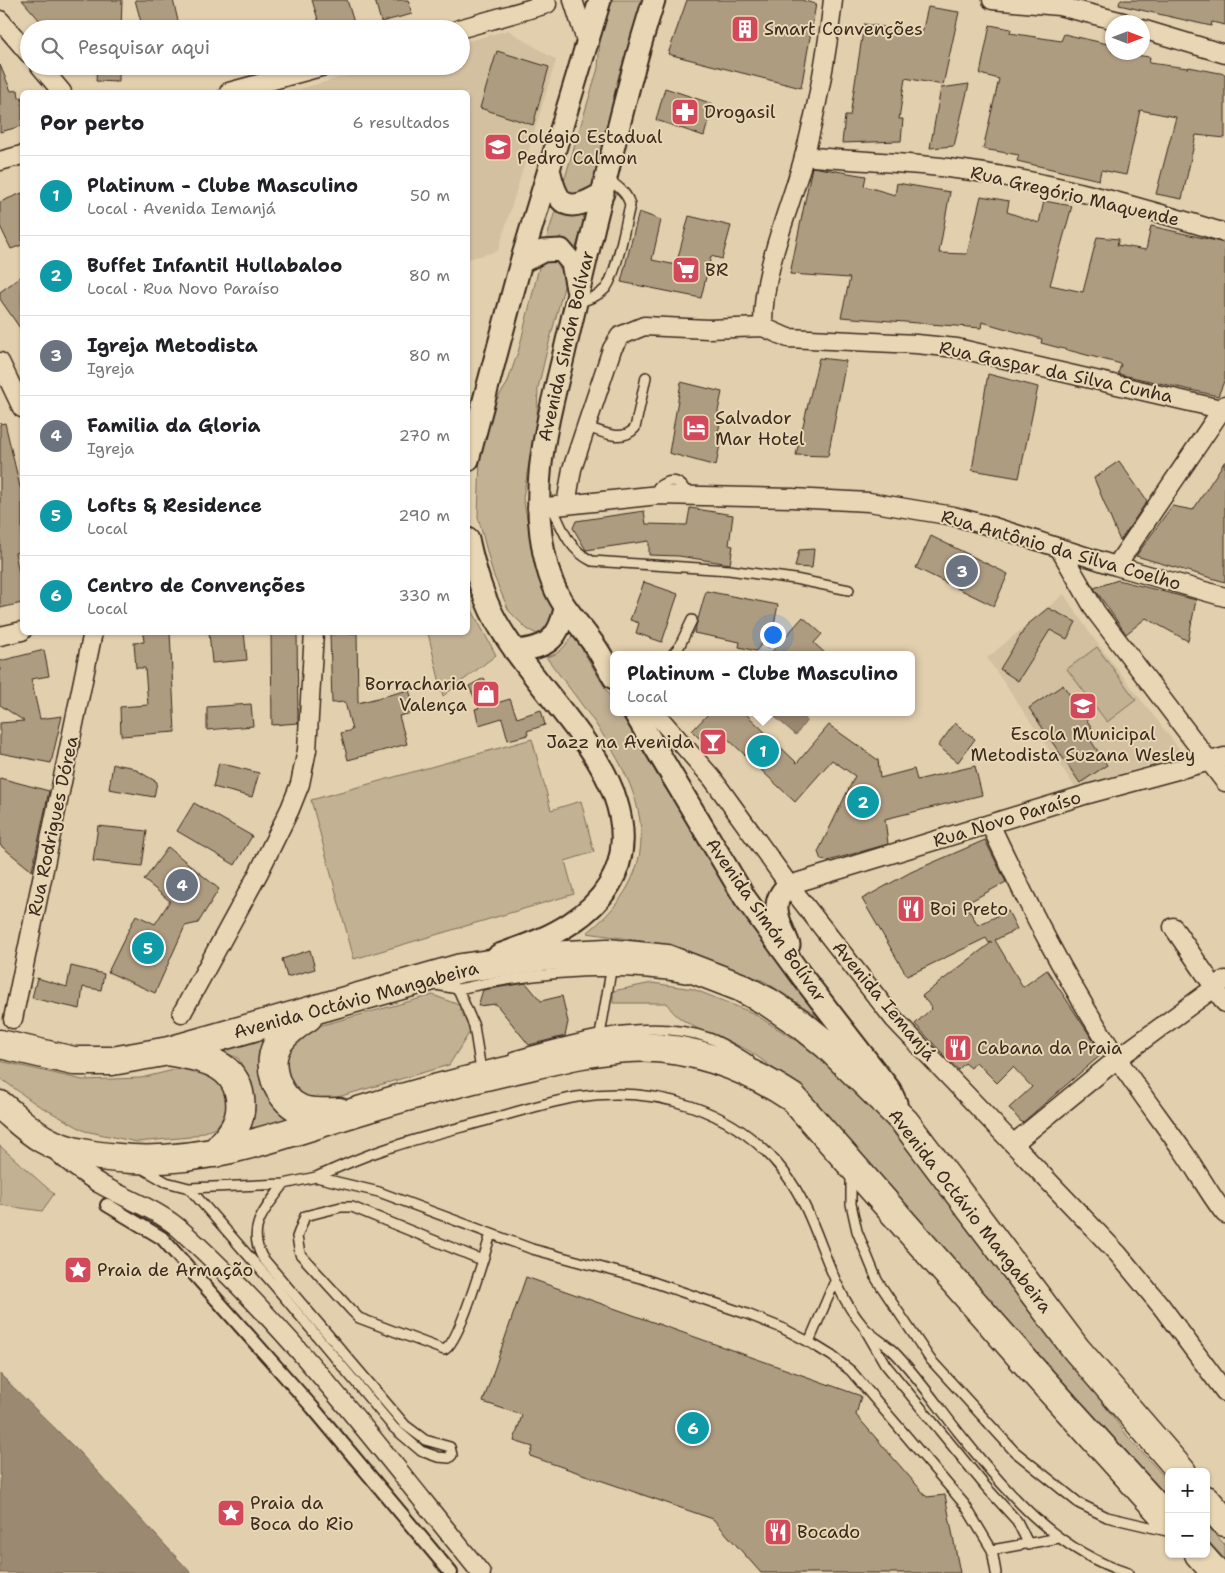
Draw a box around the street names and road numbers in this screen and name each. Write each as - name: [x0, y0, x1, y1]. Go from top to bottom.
- street label: Rua Gregório Maquende: [968, 160, 1182, 232]
- street label: Avenida Simón Bolívar: [532, 248, 600, 444]
- street label: Rua Gaspar da Silva Cunha: [937, 336, 1175, 408]
- street label: Rua Antônio da Silva Coelho: [938, 504, 1184, 596]
- street label: Rua Rodrigues Dórea: [22, 734, 84, 918]
- street label: Rua Novo Paraíso: [930, 785, 1084, 853]
- street label: Avenida Simón Bolívar: [700, 833, 832, 1007]
- street label: Avenida Iemanjá: [827, 936, 941, 1066]
- street label: Avenida Octávio Mangabeira: [231, 956, 481, 1044]
- street label: Avenida Octávio Mangabeira: [883, 1104, 1057, 1318]

